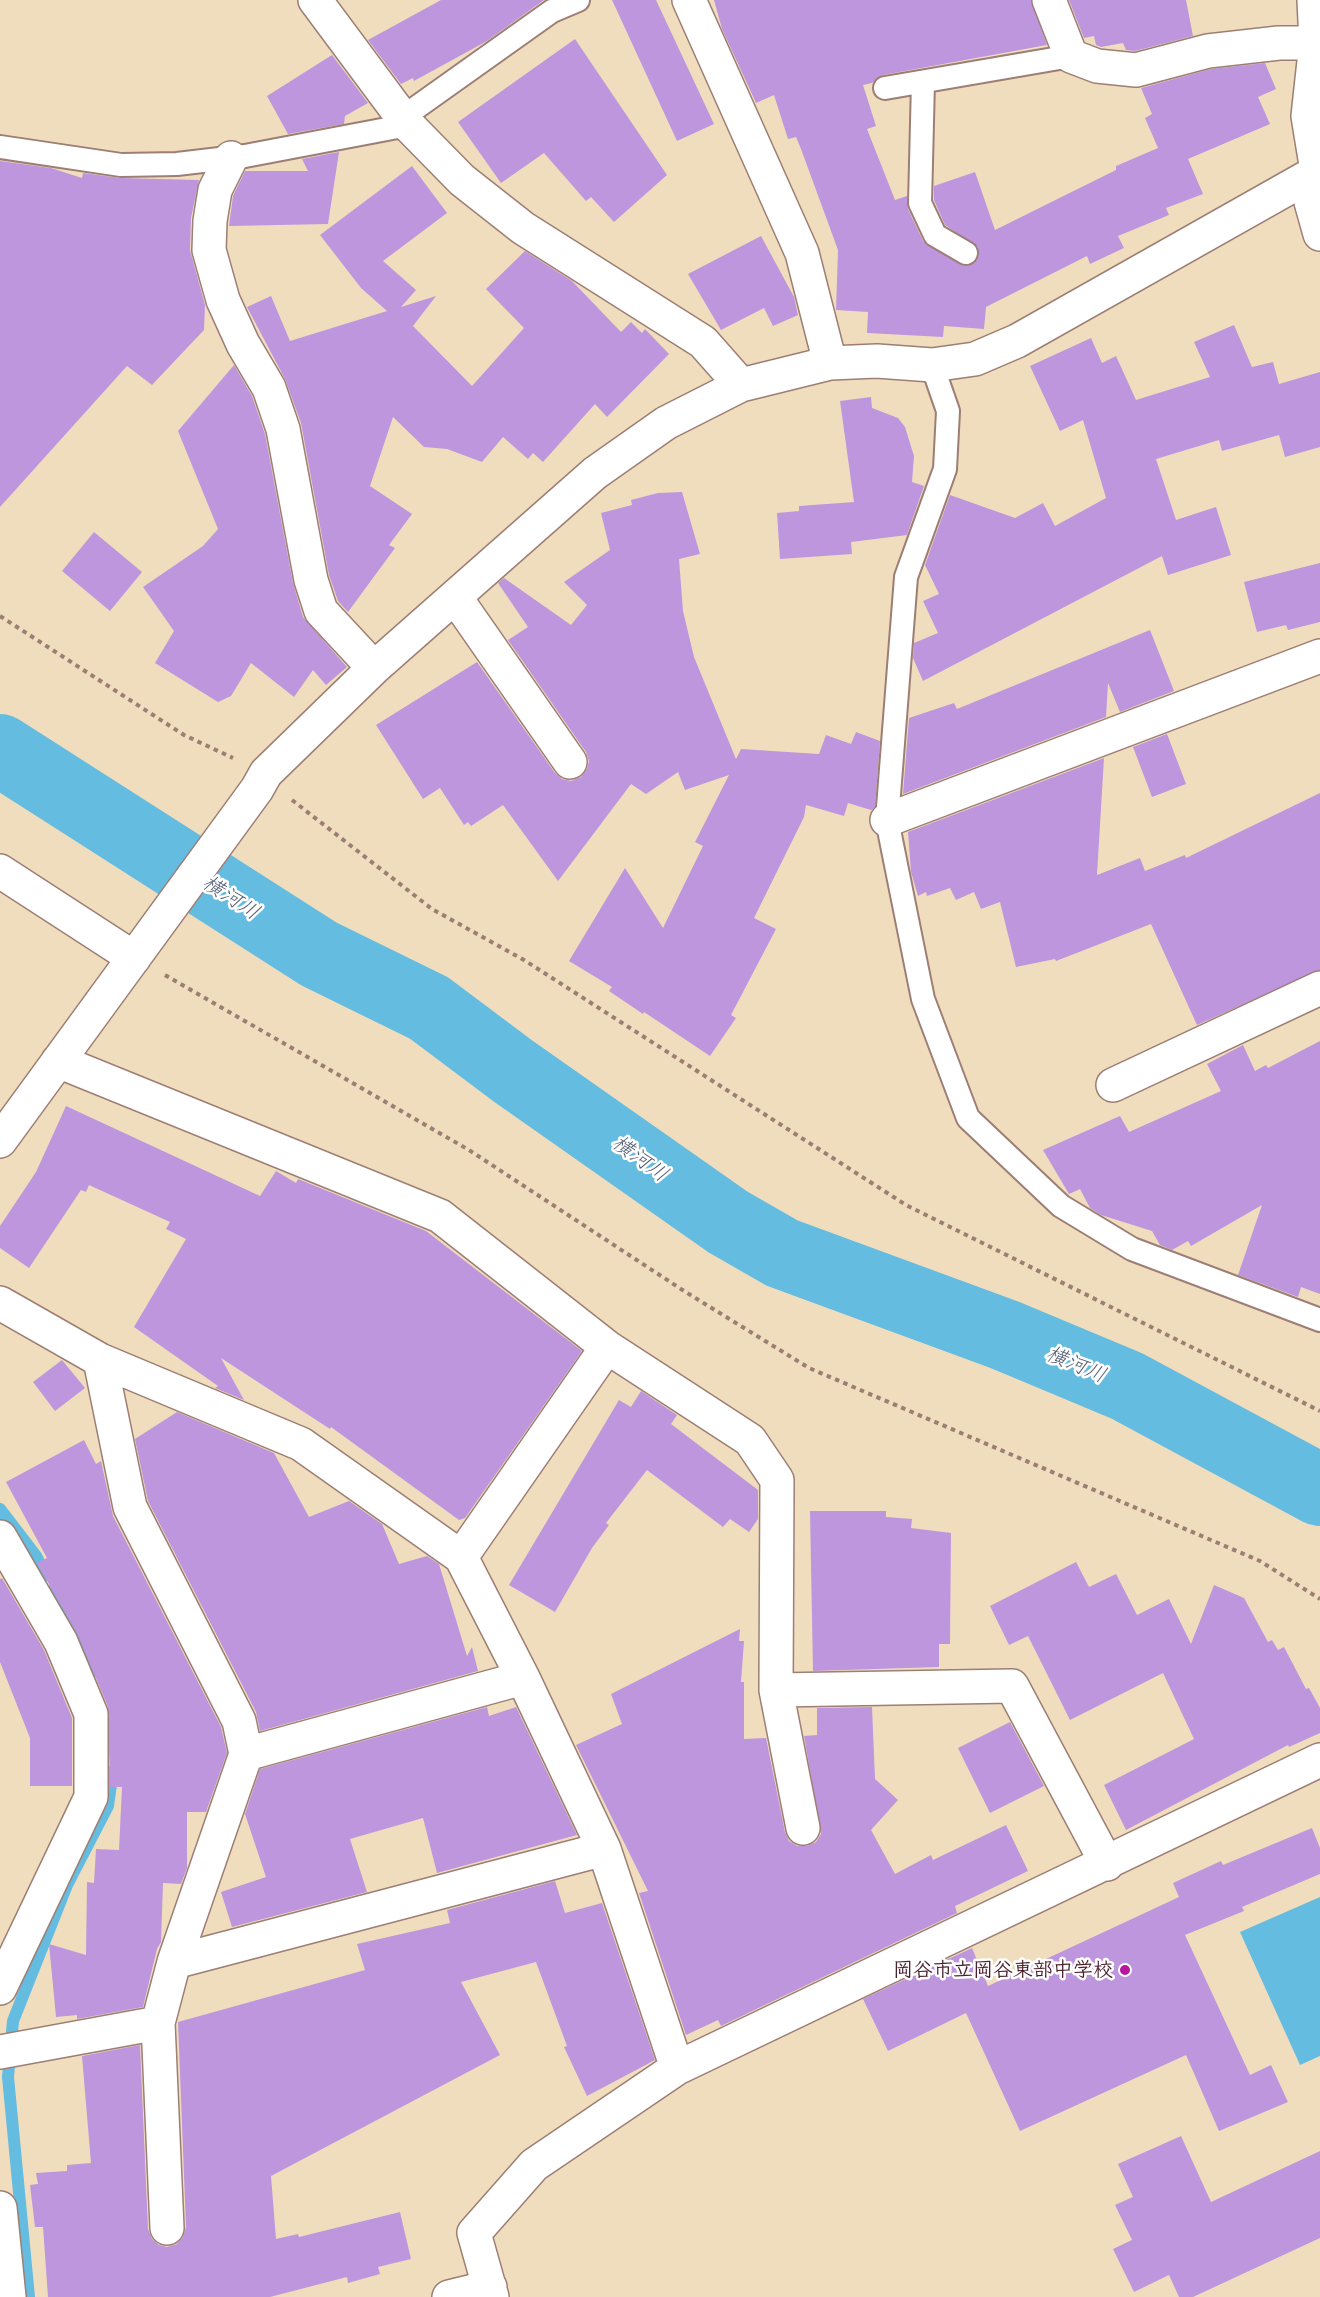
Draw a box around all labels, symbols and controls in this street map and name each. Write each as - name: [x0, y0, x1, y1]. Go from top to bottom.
- water label: 横河川: [198, 870, 264, 926]
- water label: 横河川: [607, 1130, 673, 1188]
- water label: 横河川: [1042, 1341, 1110, 1389]
- place label: 岡谷市立岡谷東部中学校: [893, 1958, 1113, 1982]
- marker: 岡谷市立岡谷東部中学校: [1118, 1963, 1132, 1977]

